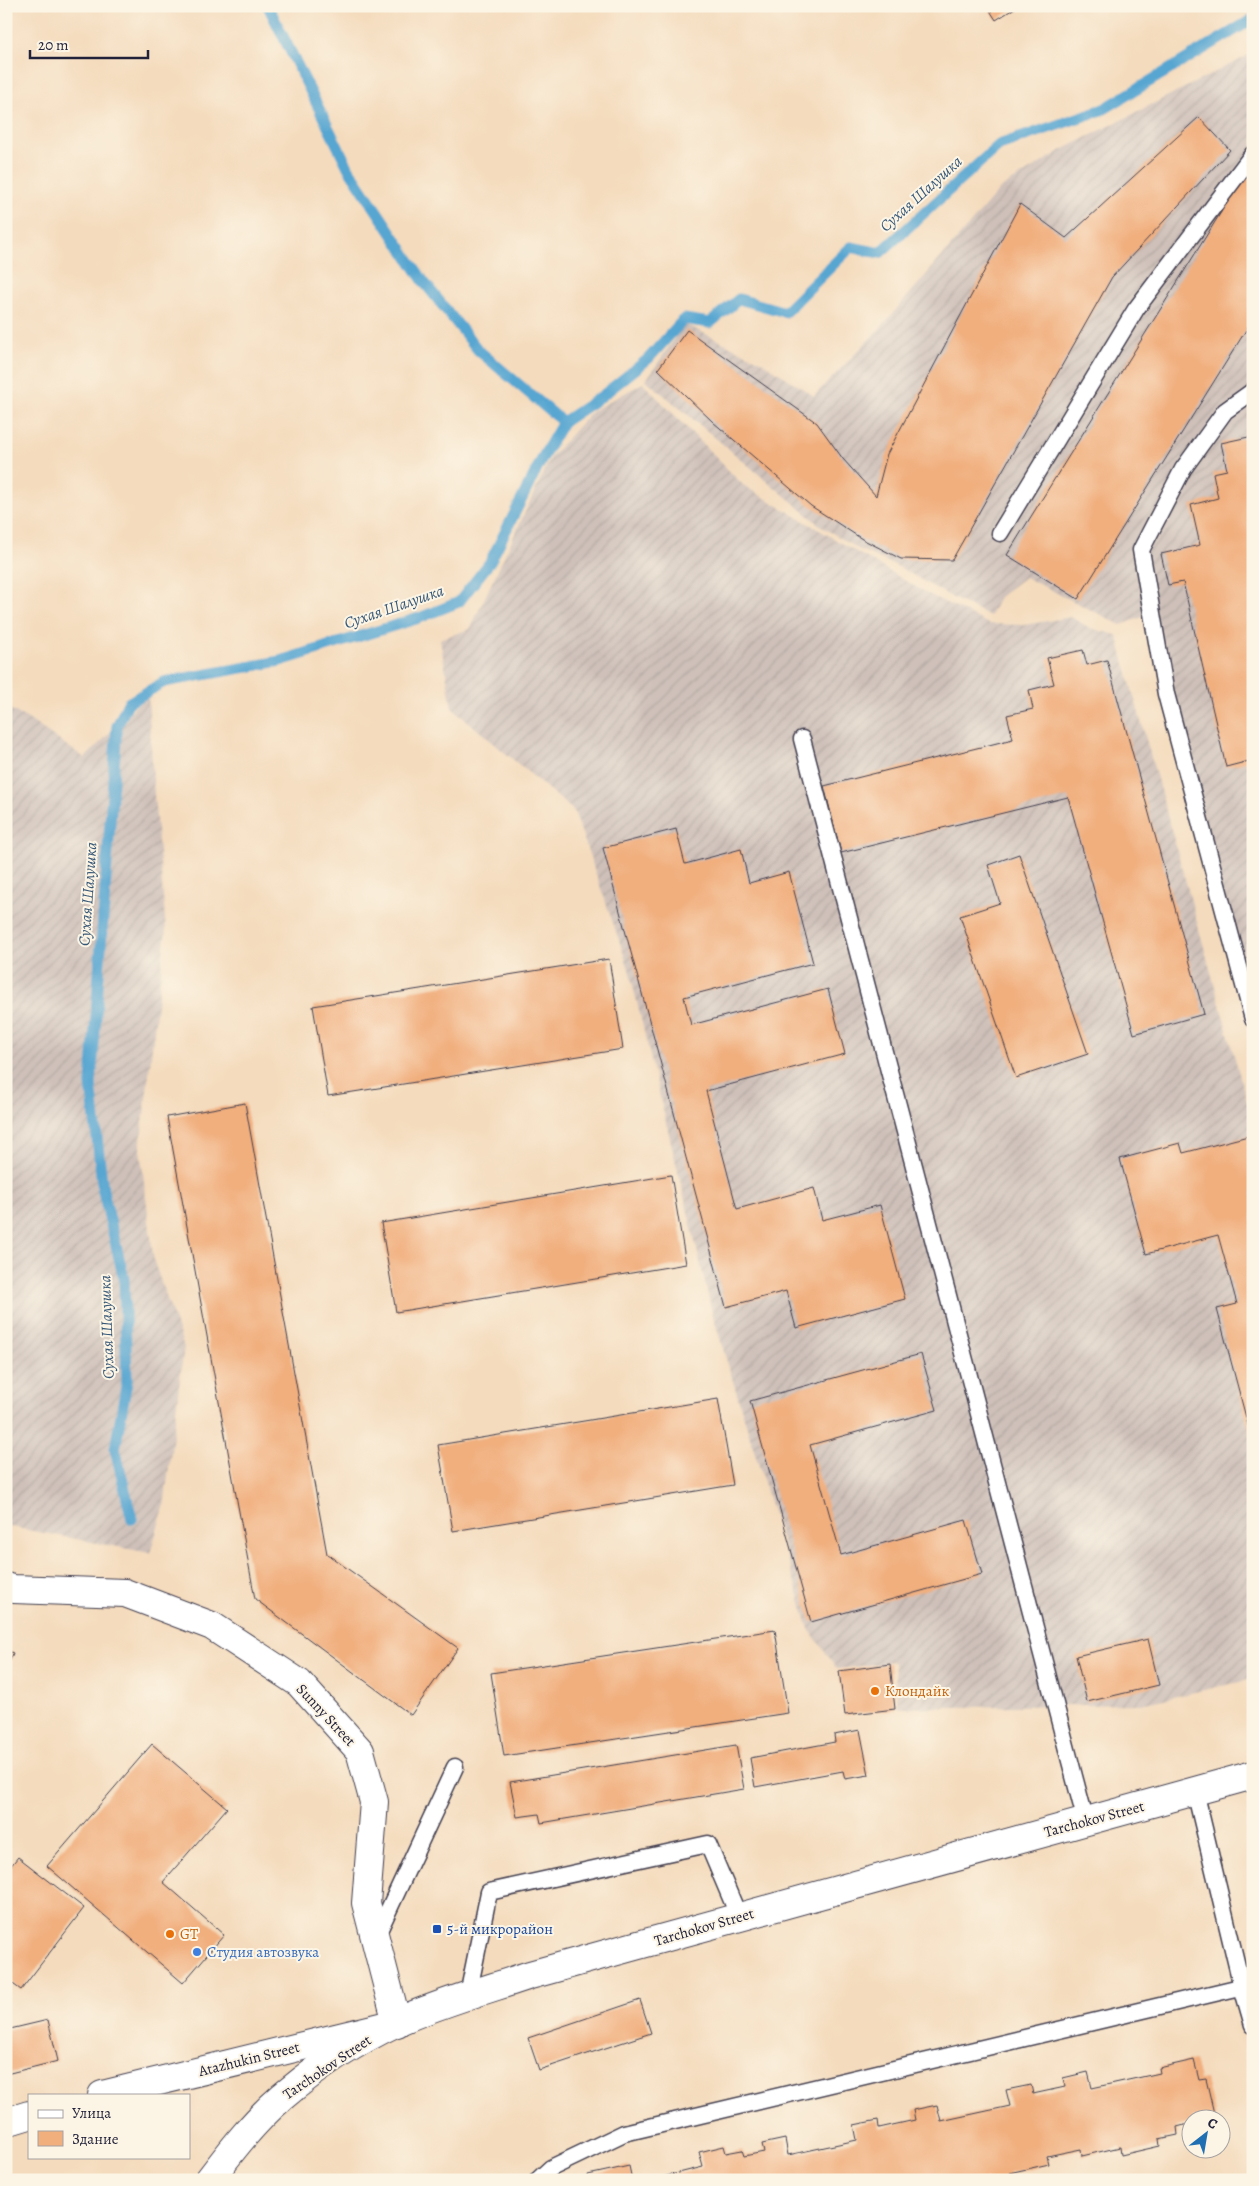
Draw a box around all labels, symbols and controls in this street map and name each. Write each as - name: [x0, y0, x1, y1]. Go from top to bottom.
- scale bar: [30, 28, 148, 60]
- text: 20 m: [38, 35, 69, 55]
- water label: Сухая Шалушка: [875, 151, 967, 237]
- water label: Сухая Шалушка: [341, 580, 447, 634]
- water label: Сухая Шалушка: [73, 841, 103, 947]
- water label: Сухая Шалушка: [94, 1275, 120, 1379]
- street label: Sunny Street: [292, 1679, 360, 1751]
- place label: Клондайк: [885, 1681, 949, 1701]
- marker: Клондайк: [869, 1685, 881, 1697]
- street label: Tarchokov Street: [1042, 1796, 1146, 1842]
- street label: Tarchokov Street: [652, 1903, 756, 1951]
- place label: 5-й микрорайон: [447, 1919, 553, 1939]
- marker: 5-й микрорайон: [431, 1923, 443, 1935]
- place label: GT: [180, 1924, 199, 1944]
- marker: GT: [164, 1928, 176, 1940]
- place label: Студия автозвука: [207, 1942, 319, 1962]
- marker: Студия автозвука: [191, 1946, 203, 1958]
- street label: Tarchokov Street: [279, 2030, 375, 2104]
- street label: Atazhukin Street: [195, 2037, 302, 2081]
- legend: [28, 2094, 190, 2158]
- text: Улица: [72, 2103, 111, 2123]
- north arrow: [1182, 2108, 1232, 2158]
- text: С: [1204, 2113, 1221, 2134]
- text: Здание: [72, 2129, 119, 2149]

